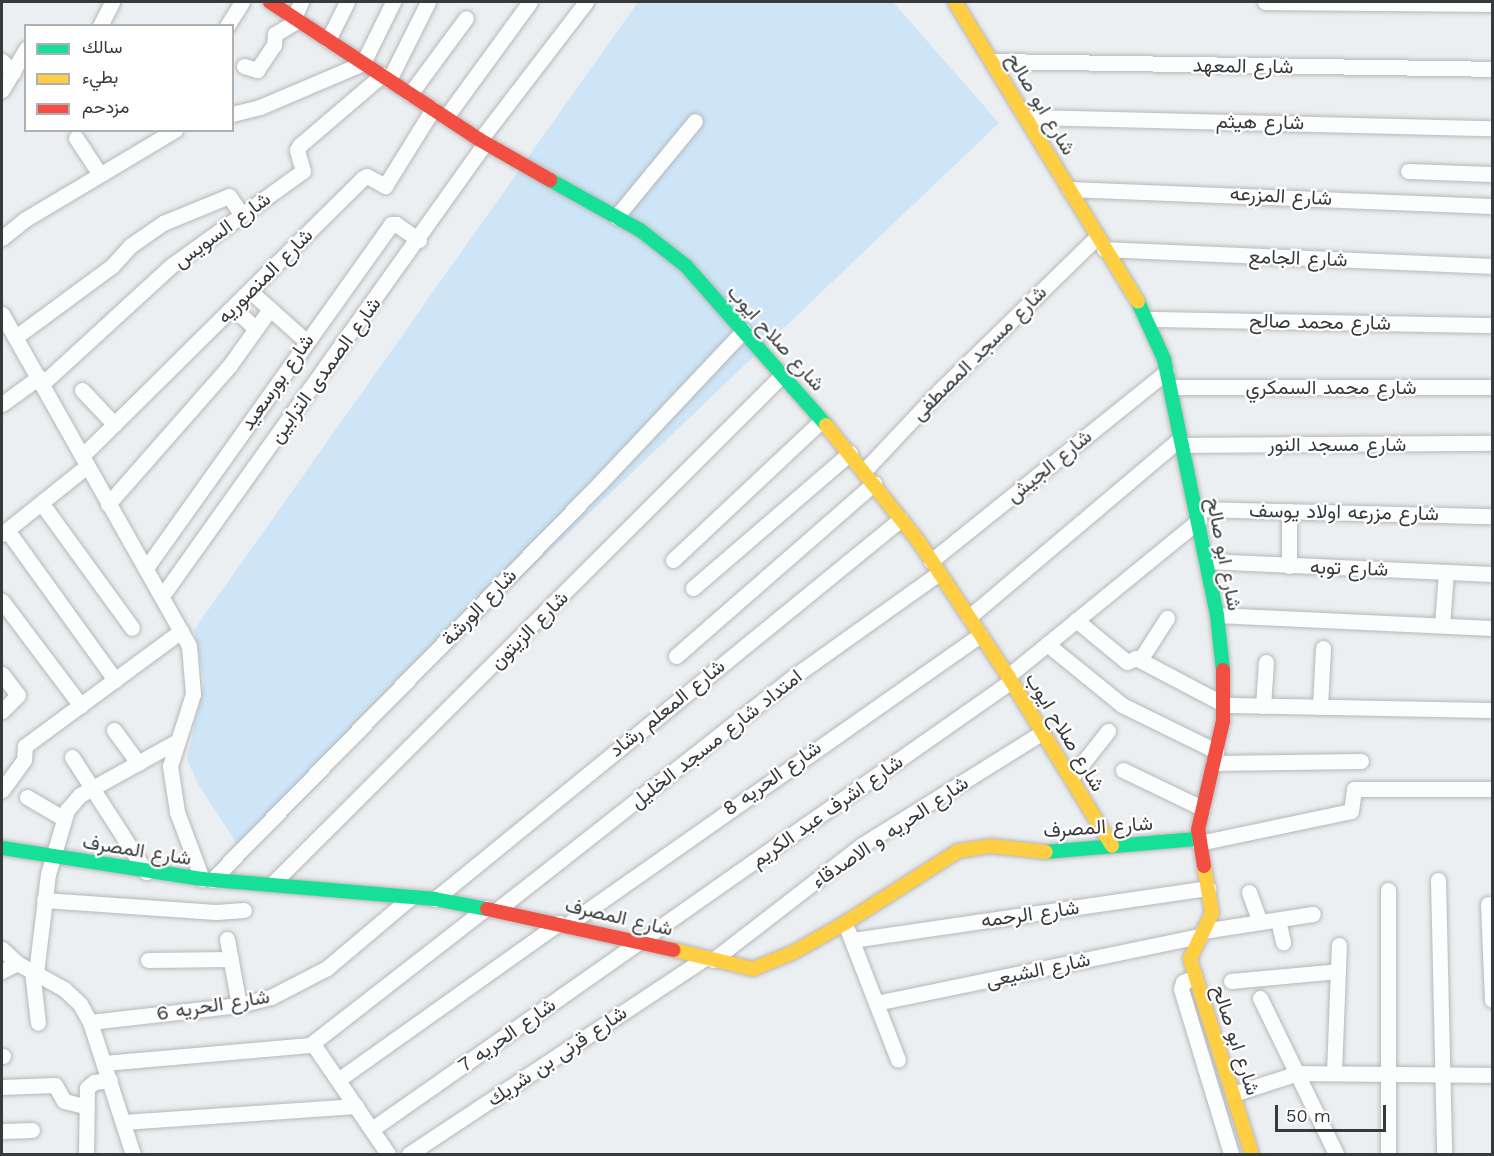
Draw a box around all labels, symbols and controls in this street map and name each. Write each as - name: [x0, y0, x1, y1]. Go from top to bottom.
- legend: [24, 24, 234, 132]
- text: سالك: [82, 36, 122, 57]
- street label: شارع ابو صالح: [1001, 49, 1081, 159]
- street label: شارع المعهد: [1192, 53, 1294, 79]
- text: بطيء: [82, 66, 118, 87]
- text: مزدحم: [82, 96, 129, 117]
- street label: شارع هيثم: [1216, 109, 1304, 135]
- street label: شارع المزرعه: [1229, 181, 1333, 211]
- street label: شارع السويس: [169, 187, 275, 273]
- street label: شارع المنصوريه: [212, 223, 318, 329]
- street label: شارع الجامع: [1248, 244, 1348, 272]
- street label: شارع صلاح ايوب: [722, 280, 830, 396]
- street label: شارع مسجد المصطفى: [906, 280, 1052, 426]
- street label: شارع الصمدى الترابين: [264, 292, 386, 448]
- street label: شارع محمد صالح: [1249, 309, 1391, 335]
- street label: شارع بورسعيد: [235, 329, 319, 435]
- street label: شارع محمد السمكري: [1245, 375, 1417, 399]
- street label: شارع الجيش: [1001, 424, 1097, 508]
- street label: شارع مسجد النور: [1268, 432, 1406, 456]
- street label: شارع ابو صالح: [1201, 495, 1247, 613]
- street label: شارع مزرعه اولاد يوسف: [1249, 498, 1439, 526]
- street label: شارع توبه: [1309, 555, 1389, 581]
- street label: شارع الورشة: [436, 564, 522, 650]
- street label: شارع الزيتون: [485, 586, 573, 674]
- street label: شارع المعلم رشاد: [604, 654, 730, 762]
- street label: امتداد شارع مسجد الخليل: [625, 664, 807, 814]
- street label: شارع صلاح ايوب: [1020, 668, 1110, 796]
- street label: شارع الحريه 8: [718, 735, 826, 821]
- street label: شارع اشرف عبد الكريم: [746, 750, 908, 872]
- street label: شارع الحريه و الاصدقاء: [807, 771, 973, 893]
- street label: شارع المصرف: [1042, 811, 1154, 843]
- street label: شارع المصرف: [81, 830, 193, 870]
- street label: شارع المصرف: [563, 893, 675, 941]
- street label: شارع الرحمه: [979, 895, 1081, 933]
- street label: شارع الشيعى: [984, 947, 1092, 993]
- street label: شارع ابو صالح: [1207, 982, 1265, 1098]
- street label: شارع الحريه 6: [155, 984, 271, 1026]
- street label: شارع الحريه 7: [454, 993, 560, 1077]
- street label: شارع قرنى بن شريك: [483, 1000, 631, 1112]
- scale bar: [1278, 1093, 1389, 1131]
- text: 50 m: [1286, 1105, 1331, 1126]

